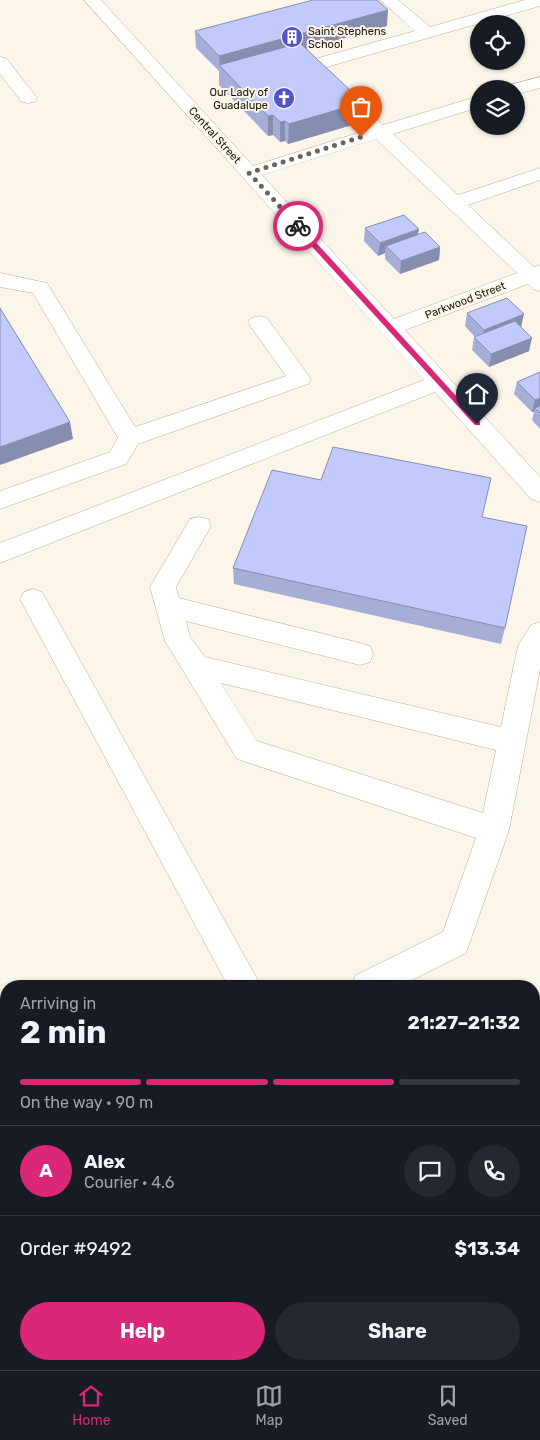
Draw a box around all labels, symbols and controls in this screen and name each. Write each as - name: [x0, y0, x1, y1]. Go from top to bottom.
- map controls: [470, 15, 525, 135]
- button: locate: [470, 15, 525, 70]
- building icon: Saint Stephens School: [280, 25, 304, 49]
- place label: Saint Stephens School: [308, 25, 387, 51]
- button: layers: [470, 80, 525, 135]
- place label: Our Lady of Guadalupe: [210, 86, 269, 112]
- church icon: Our Lady of Guadalupe: [272, 86, 296, 110]
- pin: [340, 86, 382, 137]
- icon: bag: [347, 93, 375, 121]
- street label: Central Street: [186, 104, 244, 167]
- courier: [273, 201, 323, 251]
- icon: bike: [284, 212, 312, 240]
- street label: Parkwood Street: [423, 279, 508, 322]
- pin: [456, 373, 498, 424]
- icon: home: [463, 380, 491, 408]
- text: Arriving in: [20, 994, 96, 1013]
- text: 21:27–21:32: [407, 1011, 520, 1034]
- text: 2 min: [20, 1013, 107, 1051]
- text: On the way · 90 m: [20, 1093, 153, 1112]
- button: chat: [404, 1145, 456, 1197]
- button: phone: [468, 1145, 520, 1197]
- text: Alex: [84, 1150, 125, 1173]
- text: A: [39, 1159, 53, 1182]
- text: Courier · 4.6: [84, 1173, 174, 1192]
- text: Order #9492: [20, 1237, 132, 1260]
- text: $13.34: [454, 1237, 520, 1260]
- button: Help: [20, 1302, 265, 1360]
- button: Share: [275, 1302, 520, 1360]
- tab: Home: [72, 1382, 111, 1429]
- tab: Map: [255, 1382, 283, 1429]
- tab: Saved: [428, 1382, 468, 1429]

